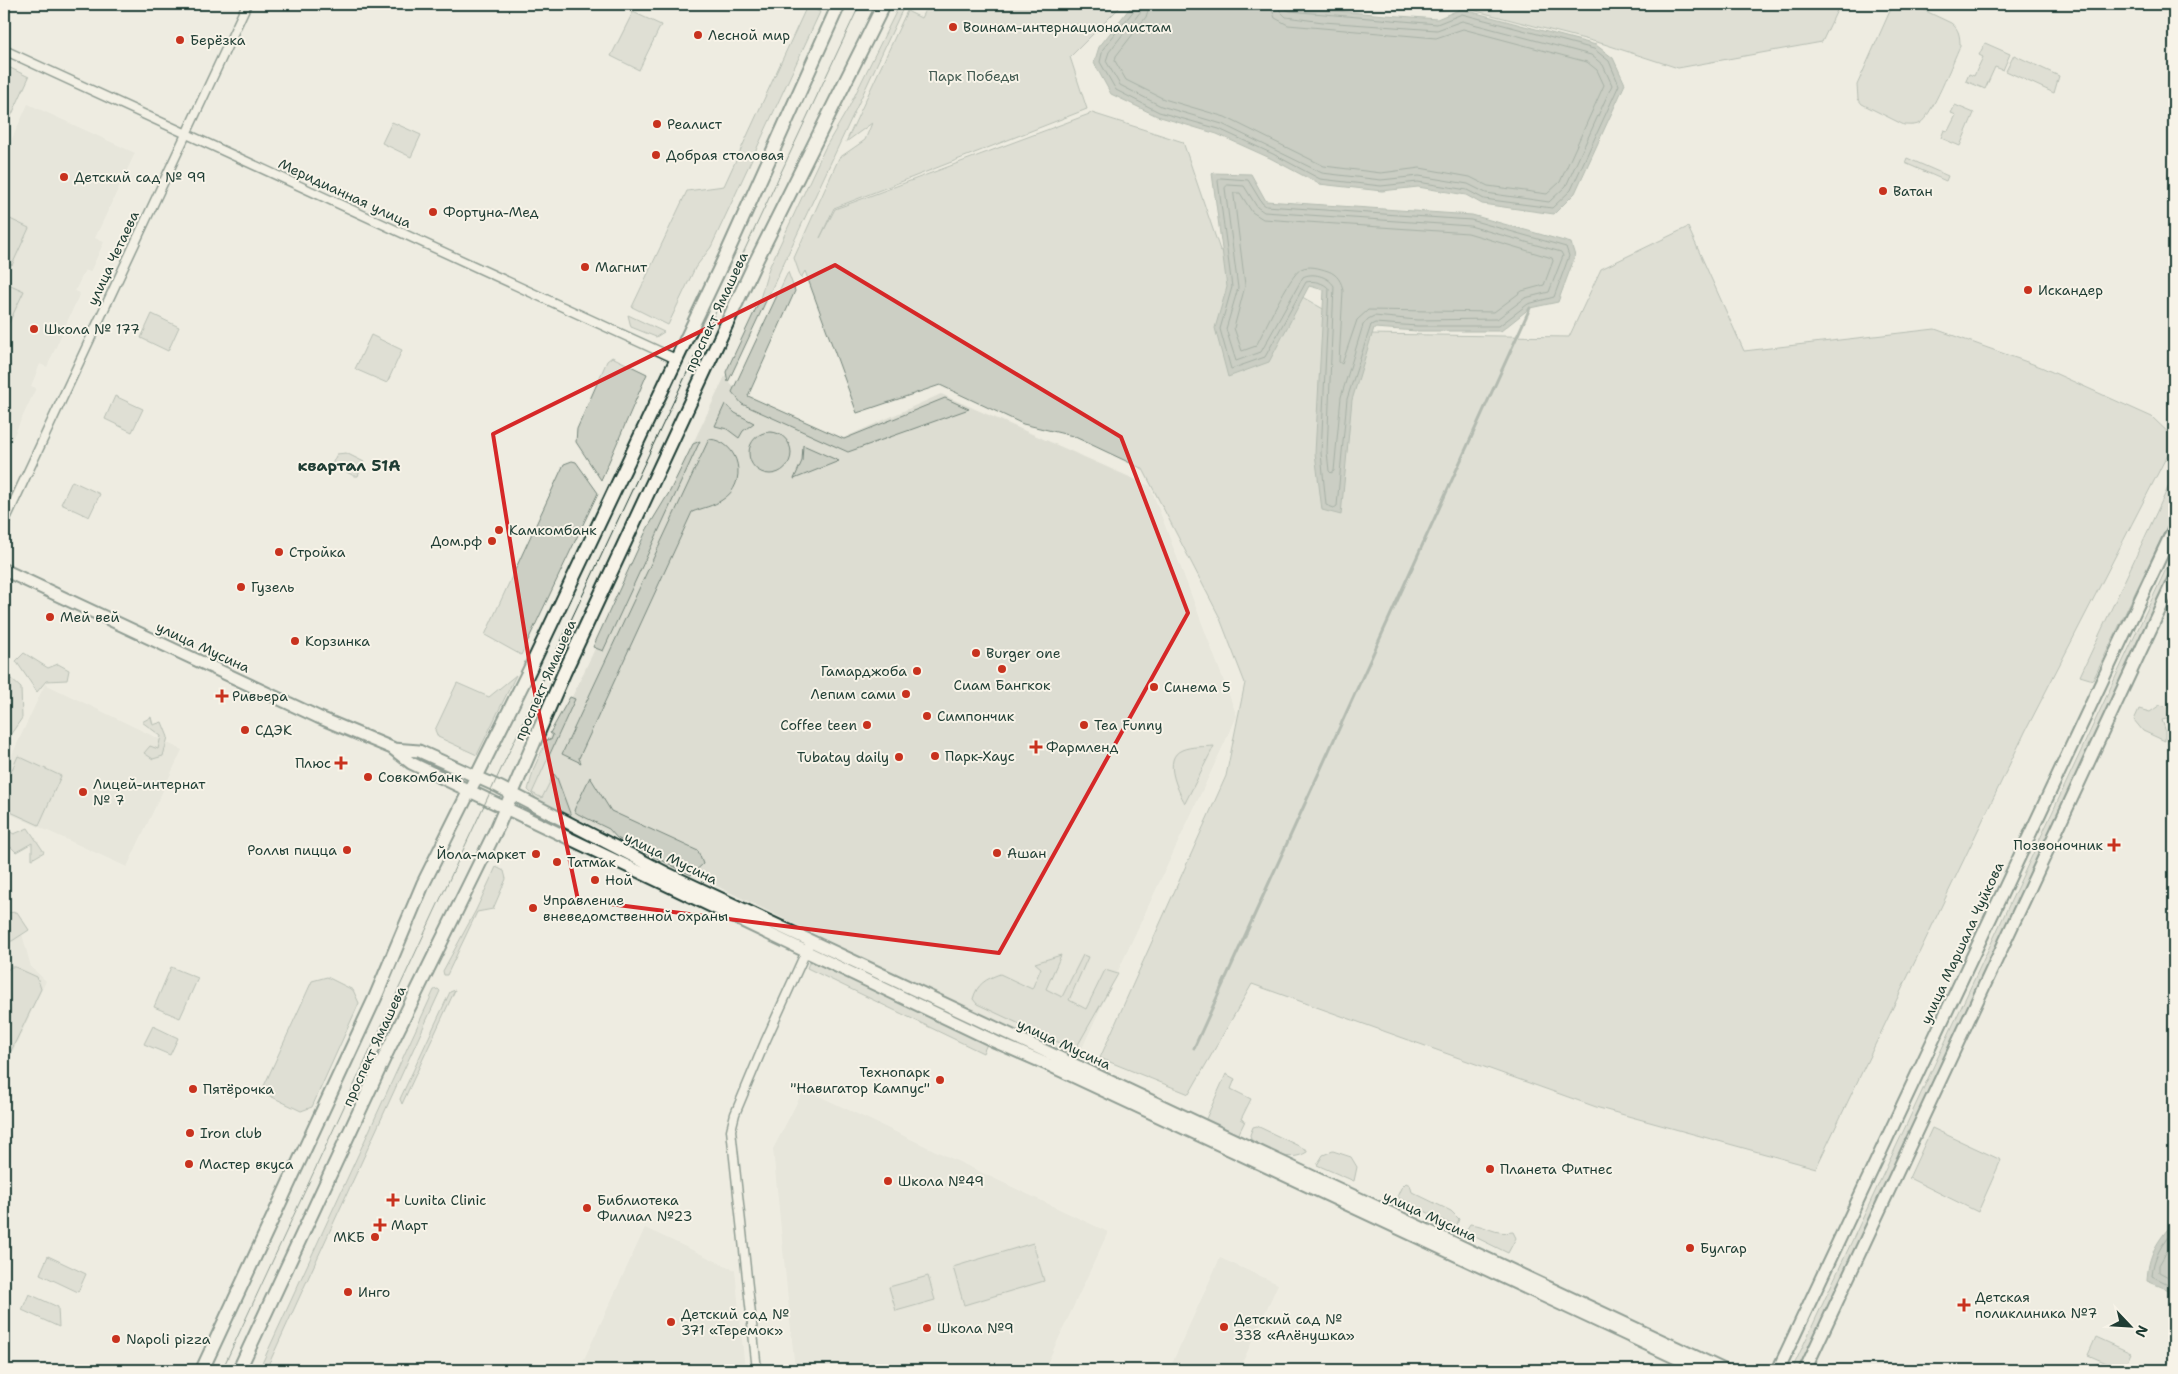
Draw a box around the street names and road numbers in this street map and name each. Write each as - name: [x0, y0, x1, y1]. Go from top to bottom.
- street label: Меридианная улица: [276, 154, 415, 232]
- street label: улица Четаева: [83, 208, 143, 308]
- street label: проспект Ямашева: [680, 249, 752, 375]
- street label: проспект Ямашева: [510, 616, 580, 743]
- street label: улица Мусина: [153, 617, 253, 677]
- street label: улица Мусина: [622, 828, 721, 888]
- street label: улица Маршала Чуйкова: [1916, 859, 2008, 1027]
- street label: проспект Ямашева: [338, 983, 410, 1109]
- street label: улица Мусина: [1014, 1014, 1114, 1074]
- street label: улица Мусина: [1380, 1186, 1480, 1246]

